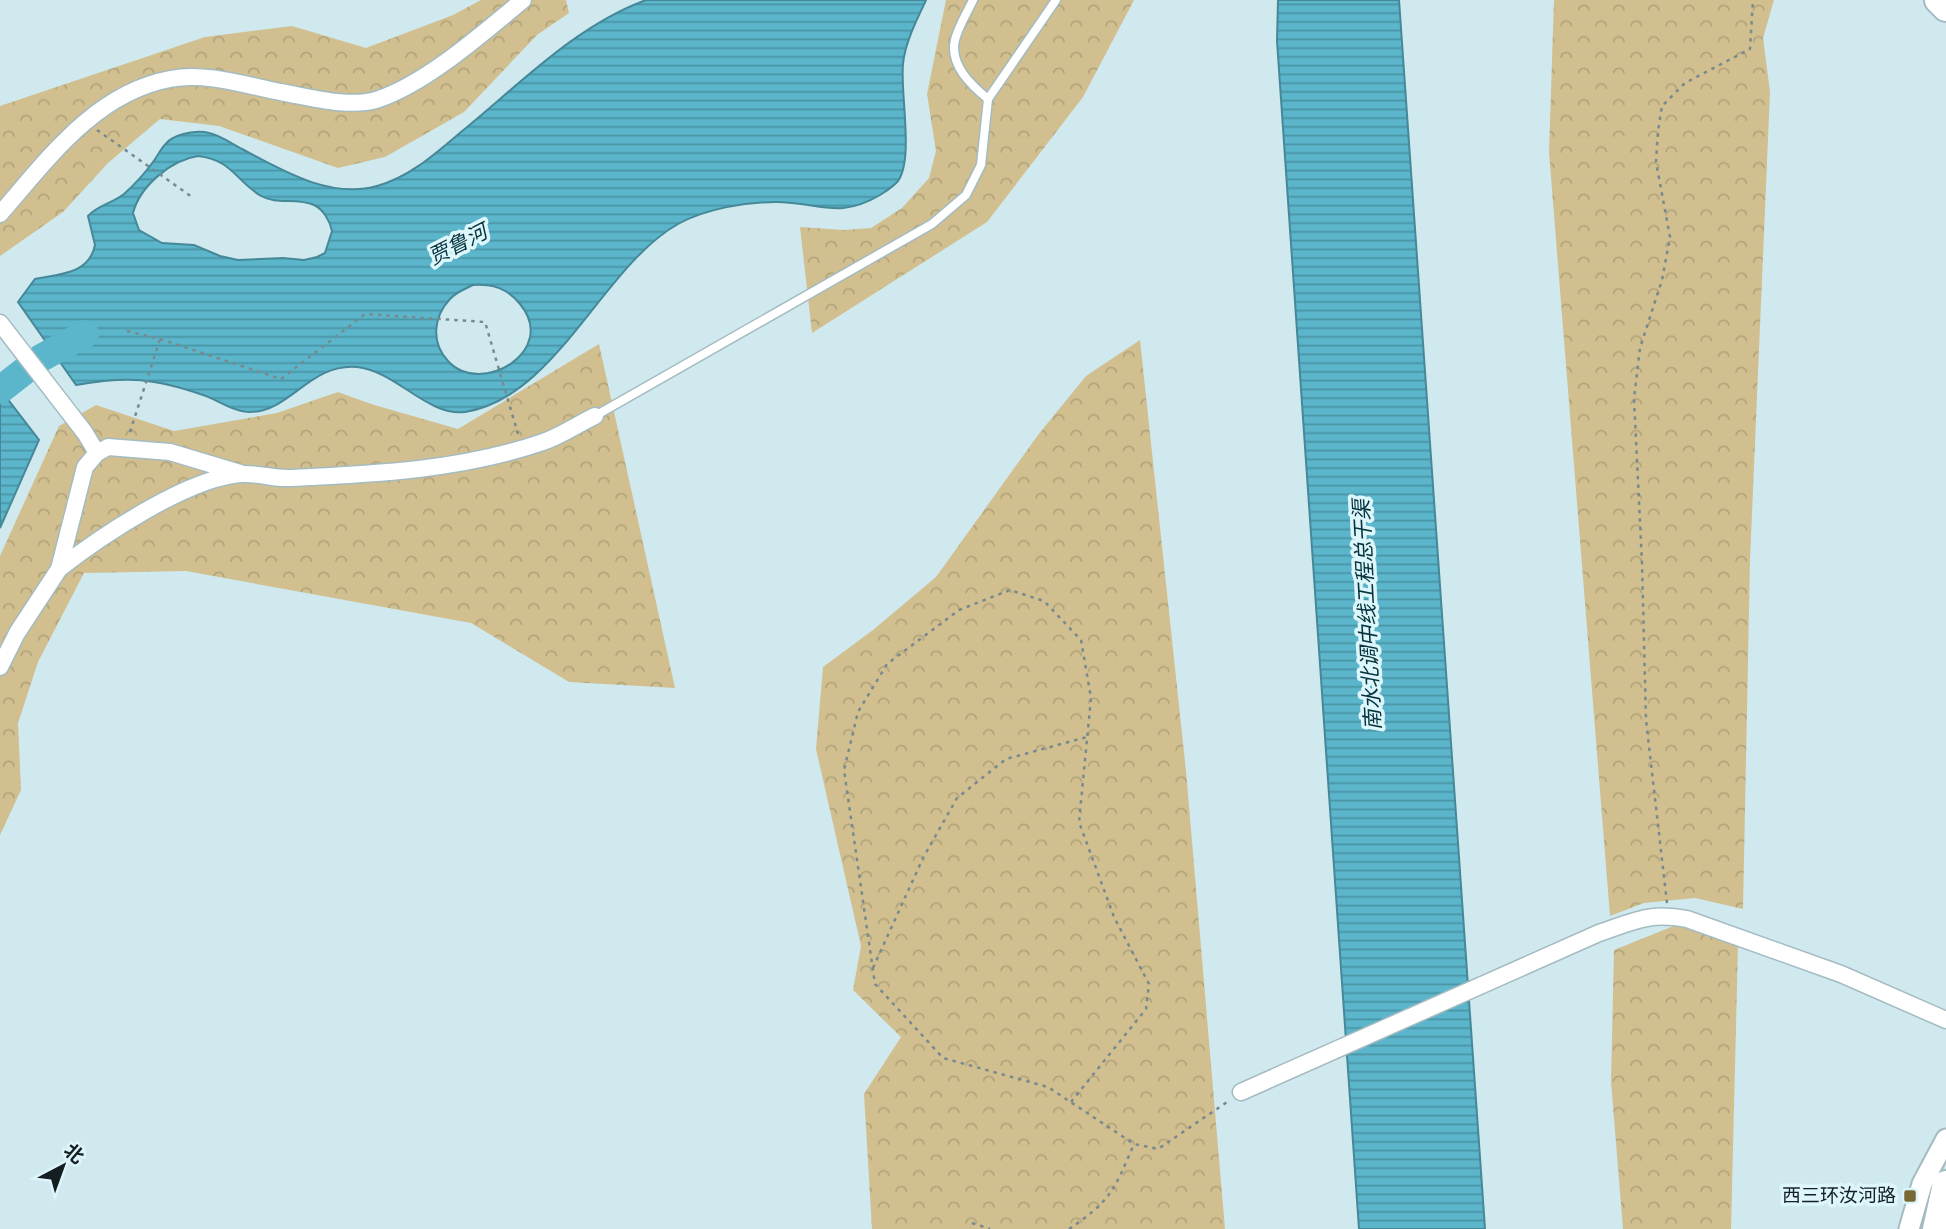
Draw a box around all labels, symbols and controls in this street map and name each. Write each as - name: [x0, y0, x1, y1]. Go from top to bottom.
- water label: 贾鲁河: [424, 218, 495, 270]
- water label: 南水北调中线工程总干渠: [1349, 496, 1387, 731]
- north arrow: [28, 1131, 98, 1201]
- text: 北: [58, 1139, 88, 1169]
- place label: 西三环汝河路: [1782, 1185, 1896, 1208]
- marker: 西三环汝河路: [1902, 1188, 1918, 1204]

